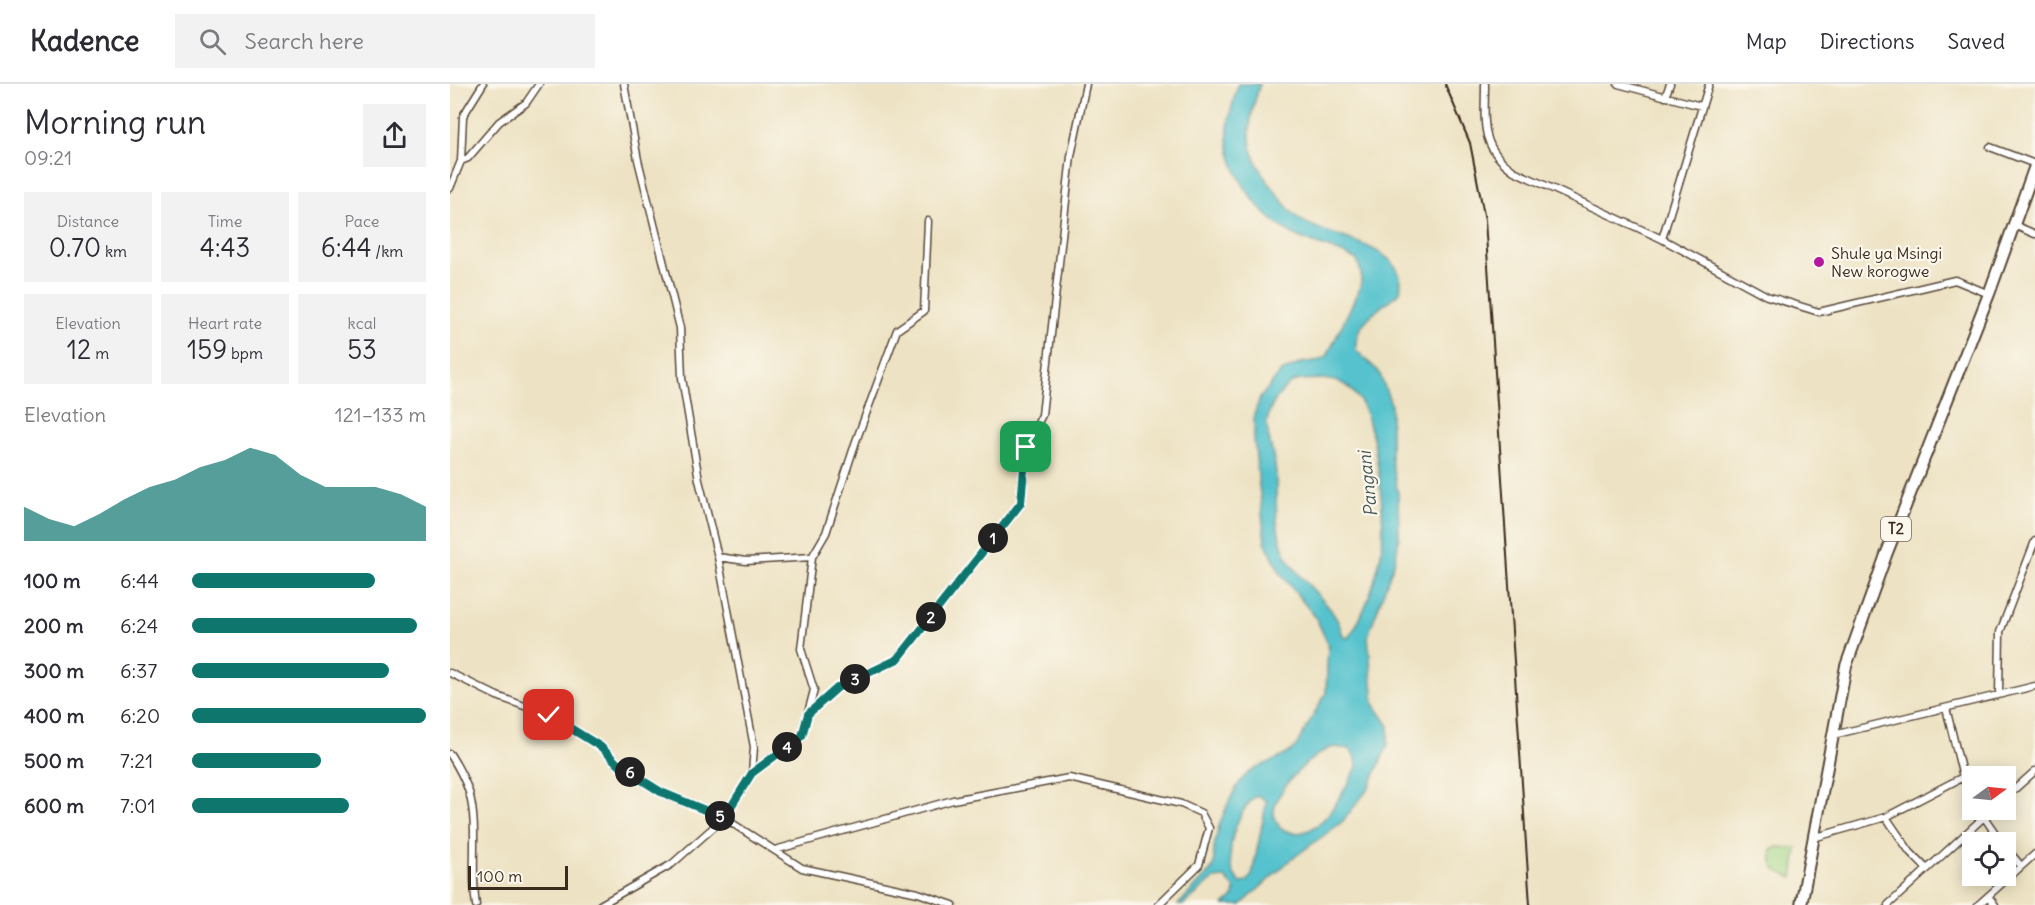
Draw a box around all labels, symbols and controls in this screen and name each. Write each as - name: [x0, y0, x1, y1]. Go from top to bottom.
- search box: [175, 14, 595, 68]
- text: Kadence: [30, 23, 139, 59]
- icon: search: [196, 25, 229, 58]
- text: Search here: [244, 27, 364, 55]
- text: Map: [1746, 28, 1787, 55]
- text: Directions: [1820, 28, 1914, 55]
- text: Saved: [1947, 28, 2005, 55]
- text: Morning run: [24, 101, 206, 143]
- button: share: [363, 104, 426, 167]
- text: 09:21: [24, 145, 72, 170]
- text: Distance: [57, 211, 119, 231]
- text: Time: [208, 211, 242, 231]
- text: Pace: [345, 211, 379, 231]
- text: 0.70: [49, 231, 101, 264]
- text: 4:43: [200, 231, 250, 264]
- text: 6:44: [321, 231, 372, 264]
- text: km: [101, 241, 127, 261]
- text: /km: [372, 241, 403, 261]
- place label: Shule ya Msingi New korogwe: [1831, 243, 1942, 281]
- marker: Shule ya Msingi New korogwe: [1812, 255, 1826, 269]
- text: Elevation: [55, 313, 121, 333]
- text: Heart rate: [188, 313, 262, 333]
- text: kcal: [348, 313, 376, 333]
- text: 12: [67, 333, 91, 366]
- text: 159: [187, 333, 227, 366]
- text: 53: [347, 333, 377, 366]
- text: m: [91, 343, 109, 363]
- text: bpm: [227, 343, 263, 363]
- text: Elevation: [24, 402, 106, 427]
- text: 121–133 m: [335, 402, 426, 427]
- pin: [1000, 421, 1051, 472]
- icon: arrive: [1009, 430, 1042, 463]
- water label: Pangani: [1352, 448, 1382, 518]
- road number: T2: [1881, 517, 1911, 541]
- pin: 1: [978, 523, 1008, 553]
- text: 1: [990, 528, 996, 548]
- text: 100 m: [24, 568, 81, 593]
- text: 6:44: [120, 568, 159, 593]
- pin: 2: [916, 602, 946, 632]
- text: 2: [927, 607, 935, 627]
- text: 200 m: [24, 613, 84, 638]
- text: 6:24: [120, 613, 158, 638]
- text: 300 m: [24, 658, 84, 683]
- text: 6:37: [120, 658, 157, 683]
- pin: 3: [840, 664, 870, 694]
- text: 3: [850, 669, 860, 689]
- pin: [523, 689, 574, 740]
- icon: check: [532, 698, 565, 731]
- text: 400 m: [24, 703, 84, 728]
- text: 6:20: [120, 703, 160, 728]
- pin: 4: [772, 732, 802, 762]
- text: 4: [782, 737, 792, 757]
- text: 500 m: [24, 748, 84, 773]
- text: 7:21: [120, 748, 153, 773]
- pin: 6: [615, 757, 645, 787]
- text: 6: [625, 762, 635, 782]
- north arrow: [1962, 766, 2016, 820]
- map controls: [1962, 766, 2016, 886]
- text: 600 m: [24, 793, 84, 818]
- text: 7:01: [120, 793, 155, 818]
- pin: 5: [705, 801, 735, 831]
- text: 5: [715, 806, 725, 826]
- button: locate: [1962, 832, 2016, 886]
- scale bar: [468, 863, 568, 890]
- text: 100 m: [477, 866, 522, 886]

